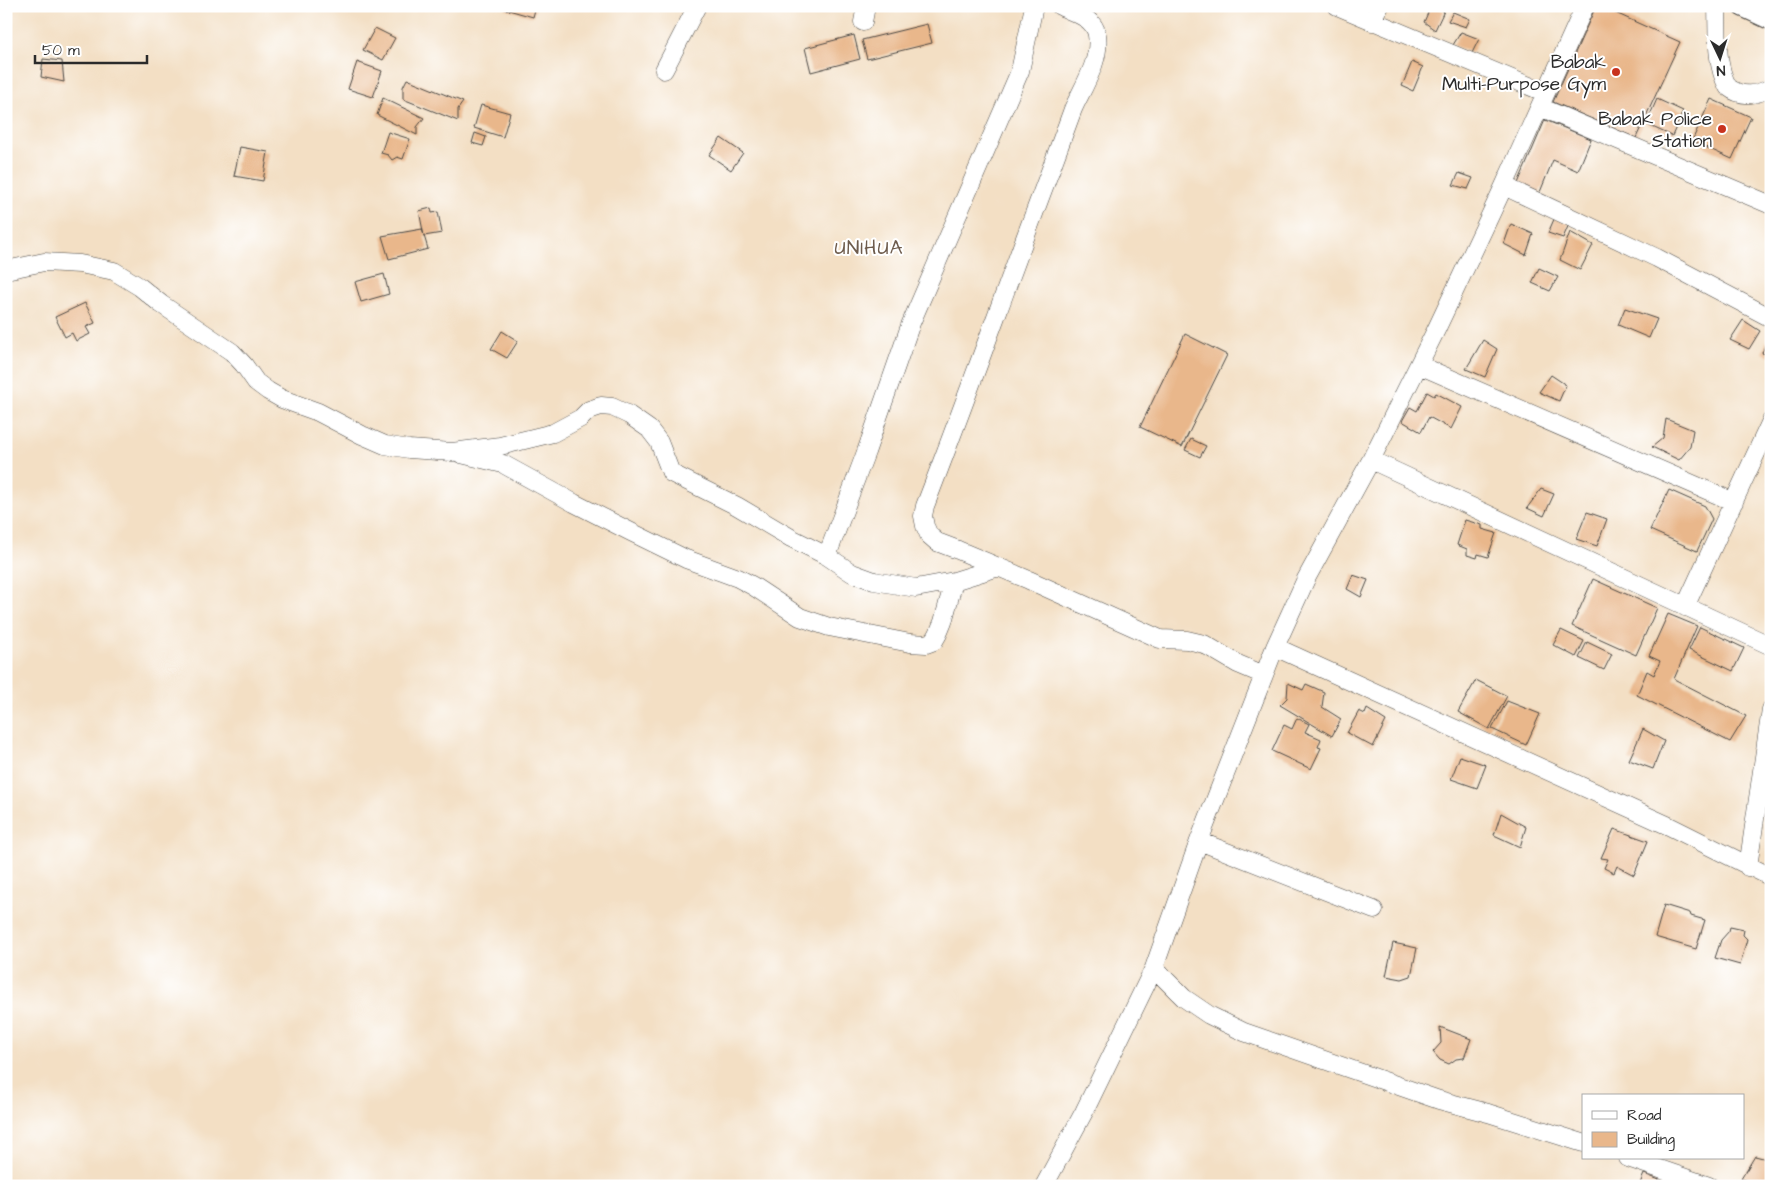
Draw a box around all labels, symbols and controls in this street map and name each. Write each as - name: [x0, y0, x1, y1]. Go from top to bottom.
- scale bar: [35, 32, 148, 64]
- north arrow: [1694, 32, 1744, 82]
- text: 50 m: [42, 40, 80, 61]
- place label: Babak Multi-Purpose Gym: [1442, 49, 1606, 99]
- text: N: [1716, 60, 1726, 80]
- marker: Babak Multi-Purpose Gym: [1610, 66, 1622, 78]
- place label: Babak Police Station: [1598, 106, 1712, 155]
- marker: Babak Police Station: [1716, 123, 1728, 135]
- district label: UNIHUA: [835, 234, 903, 262]
- legend: [1582, 1094, 1744, 1160]
- text: Road: [1627, 1105, 1662, 1126]
- text: Building: [1627, 1129, 1675, 1151]

